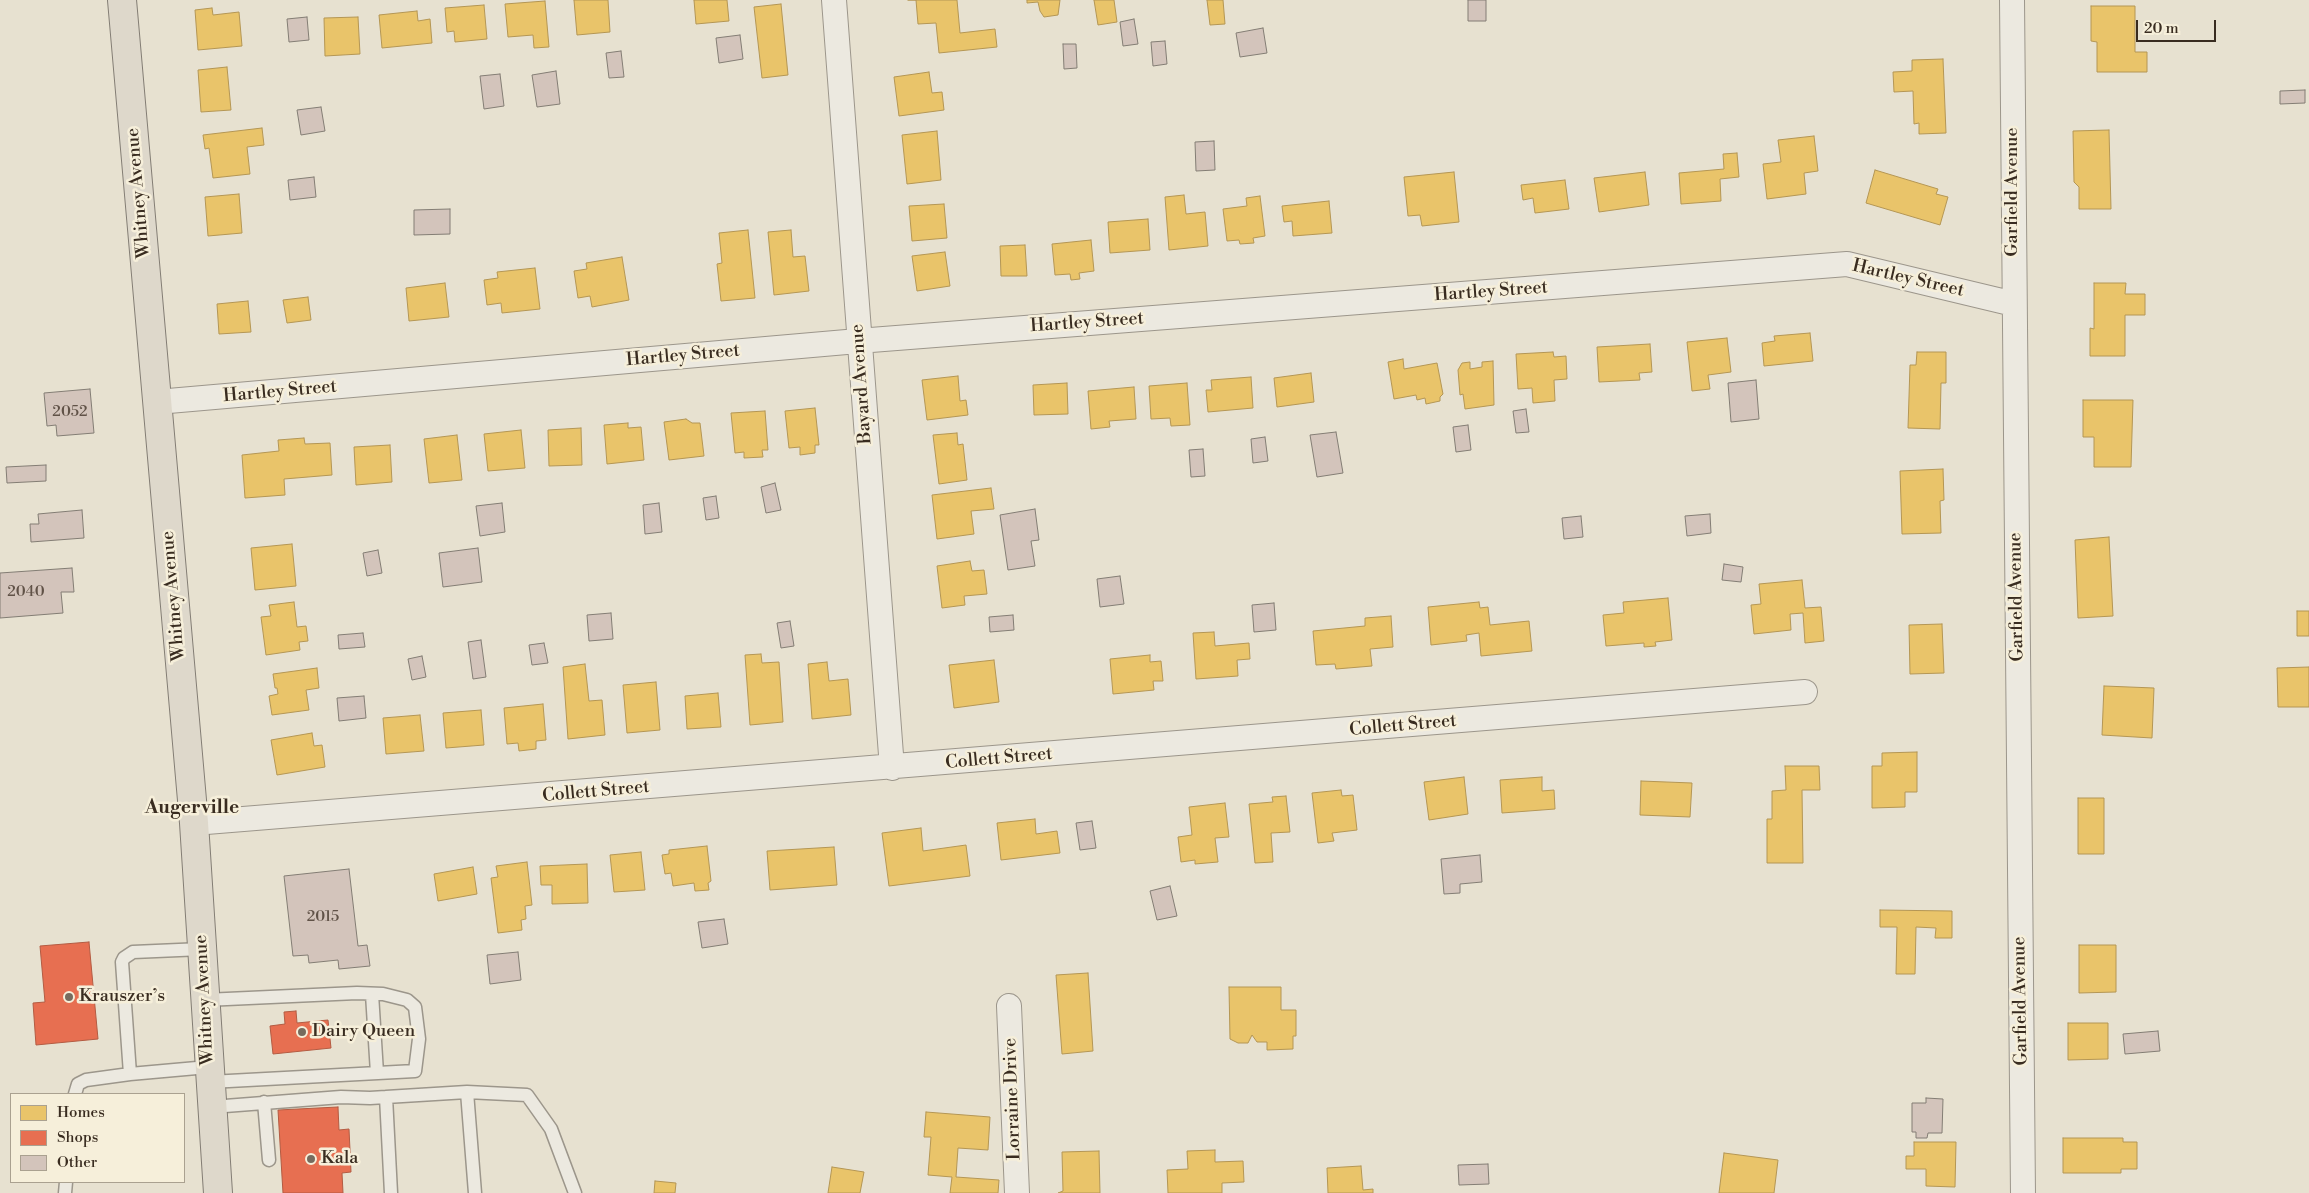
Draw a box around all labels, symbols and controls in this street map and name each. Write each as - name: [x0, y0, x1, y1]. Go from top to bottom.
- scale bar: [2139, 10, 2219, 42]
- text: 20 m: [2144, 19, 2179, 38]
- street label: Whitney Avenue: [123, 127, 155, 259]
- street label: Garfield Avenue: [2002, 127, 2024, 257]
- street label: Hartley Street: [1850, 256, 1966, 302]
- street label: Hartley Street: [1433, 277, 1549, 307]
- street label: Hartley Street: [1029, 308, 1145, 338]
- street label: Bayard Avenue: [847, 323, 877, 445]
- street label: Hartley Street: [625, 340, 741, 372]
- street label: Hartley Street: [222, 376, 338, 408]
- house number: 2052: [52, 403, 88, 421]
- street label: Whitney Avenue: [158, 530, 190, 662]
- street label: Garfield Avenue: [2005, 532, 2029, 662]
- house number: 2040: [7, 583, 45, 601]
- street label: Collett Street: [1348, 711, 1458, 741]
- street label: Collett Street: [944, 744, 1054, 774]
- street label: Collett Street: [541, 777, 651, 807]
- district label: Augerville: [145, 797, 239, 819]
- house number: 2015: [307, 908, 339, 926]
- street label: Whitney Avenue: [191, 934, 219, 1066]
- street label: Garfield Avenue: [2009, 936, 2033, 1066]
- place label: Krauszer’s: [79, 986, 165, 1008]
- marker: Krauszer’s: [63, 991, 75, 1003]
- place label: Dairy Queen: [312, 1021, 415, 1043]
- marker: Dairy Queen: [296, 1026, 308, 1038]
- street label: Lorraine Drive: [1000, 1038, 1026, 1160]
- legend: [10, 1093, 185, 1183]
- text: Homes: [57, 1103, 105, 1122]
- text: Shops: [57, 1128, 98, 1147]
- place label: Kala: [321, 1148, 358, 1170]
- text: Other: [57, 1153, 97, 1172]
- marker: Kala: [305, 1153, 317, 1165]

